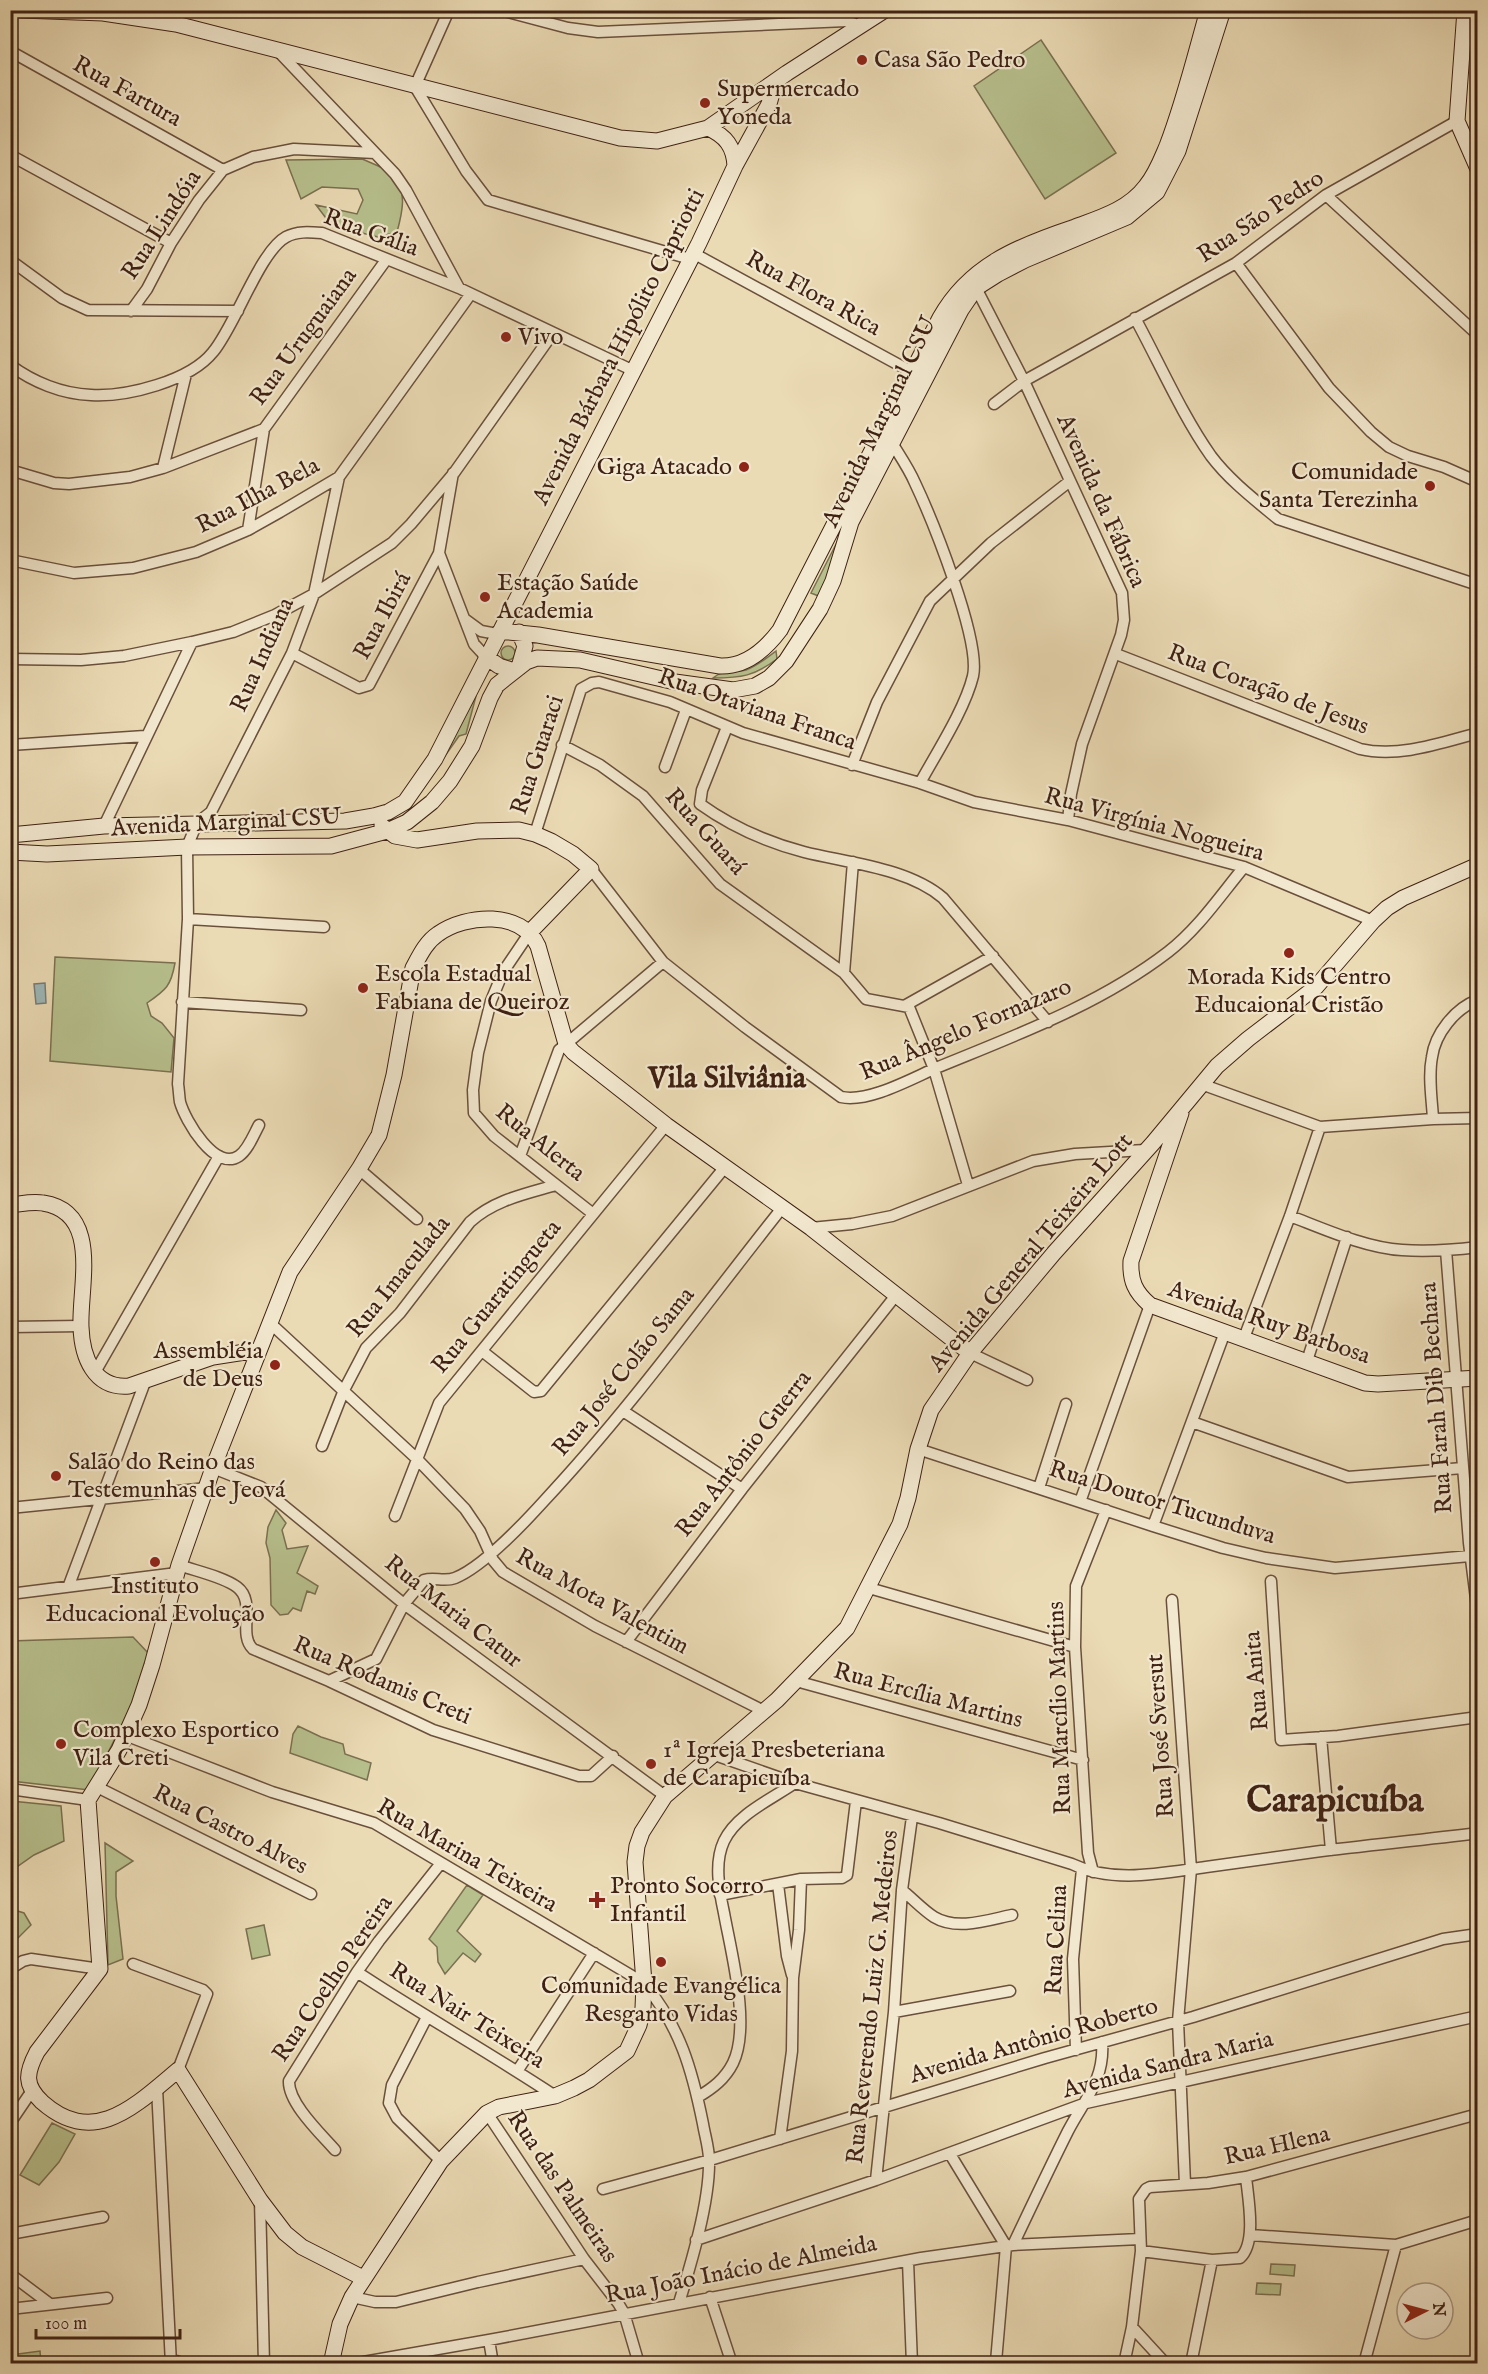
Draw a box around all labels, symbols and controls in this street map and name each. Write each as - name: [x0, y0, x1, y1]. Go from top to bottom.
- place label: Casa São Pedro: [874, 45, 1026, 76]
- street label: Rua Fartura: [67, 49, 188, 135]
- marker: Casa São Pedro: [855, 53, 869, 67]
- place label: Supermercado Yoneda: [717, 74, 859, 133]
- marker: Supermercado Yoneda: [698, 96, 712, 110]
- street label: Rua São Pedro: [1192, 163, 1330, 271]
- street label: Rua Lindóia: [115, 164, 209, 286]
- street label: Avenida Bárbara Hipólito Capriotti: [525, 184, 712, 511]
- street label: Rua Gália: [319, 202, 423, 265]
- street label: Rua Flora Rica: [740, 244, 887, 344]
- street label: Rua Uruguaiana: [244, 261, 365, 412]
- street label: Avenida Marginal CSU: [815, 311, 945, 533]
- place label: Vivo: [517, 322, 563, 353]
- marker: Vivo: [499, 330, 513, 344]
- street label: Avenida da Fábrica: [1048, 408, 1153, 593]
- street label: Rua Ilha Bela: [191, 450, 326, 541]
- place label: Giga Atacado: [597, 452, 732, 483]
- place label: Comunidade Santa Terezinha: [1259, 457, 1419, 516]
- marker: Giga Atacado: [737, 460, 751, 474]
- marker: Comunidade Santa Terezinha: [1423, 479, 1437, 493]
- street label: Rua Ibirá: [347, 566, 419, 665]
- place label: Estação Saúde Academia: [496, 568, 638, 627]
- marker: Estação Saúde Academia: [478, 590, 492, 604]
- street label: Rua Indiana: [224, 592, 302, 717]
- street label: Rua Coração de Jesus: [1163, 637, 1373, 743]
- street label: Rua Otaviana Franca: [654, 662, 861, 759]
- street label: Rua Guaraci: [504, 691, 572, 819]
- street label: Rua Virgínia Nogueira: [1041, 781, 1268, 869]
- street label: Rua Guará: [658, 782, 753, 883]
- street label: Avenida Marginal CSU: [109, 801, 343, 845]
- marker: Morada Kids Centro Educaional Cristão: [1282, 946, 1296, 960]
- place label: Escola Estadual Fabiana de Queiroz: [375, 959, 570, 1018]
- place label: Morada Kids Centro Educaional Cristão: [1187, 962, 1391, 1021]
- street label: Rua Ângelo Fornazaro: [855, 971, 1077, 1089]
- marker: Escola Estadual Fabiana de Queiroz: [356, 981, 370, 995]
- district label: Vila Silviânia: [647, 1060, 807, 1098]
- street label: Rua Alerta: [489, 1097, 592, 1189]
- street label: Avenida General Teixeira Lott: [921, 1127, 1140, 1380]
- street label: Rua Imaculada: [340, 1209, 458, 1344]
- street label: Rua Guaratingueta: [425, 1213, 569, 1381]
- street label: Avenida Ruy Barbosa: [1163, 1274, 1375, 1372]
- street label: Rua José Colão Sama: [546, 1280, 702, 1463]
- street label: Rua Farah Dib Bechara: [1413, 1281, 1461, 1515]
- place label: Assembléia de Deus: [152, 1336, 264, 1395]
- marker: Assembléia de Deus: [268, 1358, 282, 1372]
- street label: Rua Antônio Guerra: [669, 1364, 819, 1544]
- place label: Salão do Reino das Testemunhas de Jeová: [68, 1447, 286, 1506]
- street label: Rua Doutor Tucunduva: [1045, 1454, 1280, 1552]
- marker: Salão do Reino das Testemunhas de Jeová: [49, 1469, 63, 1483]
- street label: Rua Mota Valentim: [510, 1542, 694, 1662]
- street label: Rua Maria Catur: [378, 1548, 528, 1676]
- marker: Instituto Educacional Evolução: [148, 1555, 162, 1569]
- place label: Instituto Educacional Evolução: [45, 1571, 265, 1630]
- street label: Rua Marcílio Martins: [1041, 1601, 1079, 1815]
- street label: Rua Rodamis Creti: [288, 1629, 476, 1733]
- street label: Rua Anita: [1237, 1629, 1277, 1732]
- street label: Rua José Sversut: [1140, 1653, 1182, 1819]
- street label: Rua Ercília Martins: [830, 1656, 1026, 1736]
- place label: Complexo Esportico Vila Creti: [72, 1715, 279, 1774]
- place label: 1ª Igreja Presbeteriana de Carapicuíba: [663, 1735, 885, 1794]
- marker: Complexo Esportico Vila Creti: [54, 1737, 68, 1751]
- marker: 1ª Igreja Presbeteriana de Carapicuíba: [644, 1757, 658, 1771]
- street label: Rua Castro Alves: [147, 1778, 313, 1882]
- district label: Carapicuíba: [1246, 1778, 1425, 1824]
- street label: Rua Marina Teixeira: [371, 1792, 563, 1921]
- street label: Rua Reverendo Luiz G. Medeiros: [840, 1828, 906, 2166]
- place label: Pronto Socorro Infantil: [610, 1871, 764, 1930]
- street label: Rua Celina: [1039, 1883, 1075, 1996]
- street label: Rua Coelho Pereira: [266, 1889, 401, 2068]
- marker: Pronto Socorro Infantil: [588, 1891, 606, 1909]
- marker: Comunidade Evangélica Resganto Vidas: [654, 1955, 668, 1969]
- street label: Rua Nair Teixeira: [383, 1956, 551, 2077]
- place label: Comunidade Evangélica Resganto Vidas: [541, 1971, 782, 2030]
- street label: Avenida Antônio Roberto: [905, 1991, 1162, 2092]
- street label: Avenida Sandra Maria: [1058, 2024, 1277, 2106]
- street label: Rua das Palmeiras: [500, 2105, 624, 2269]
- street label: Rua Hlena: [1221, 2119, 1333, 2173]
- street label: Rua João Inácio de Almeida: [603, 2228, 880, 2312]
- north arrow: [1395, 2281, 1455, 2341]
- text: N: [1427, 2301, 1449, 2318]
- scale bar: [36, 2302, 180, 2340]
- text: 100 m: [45, 2313, 87, 2336]

